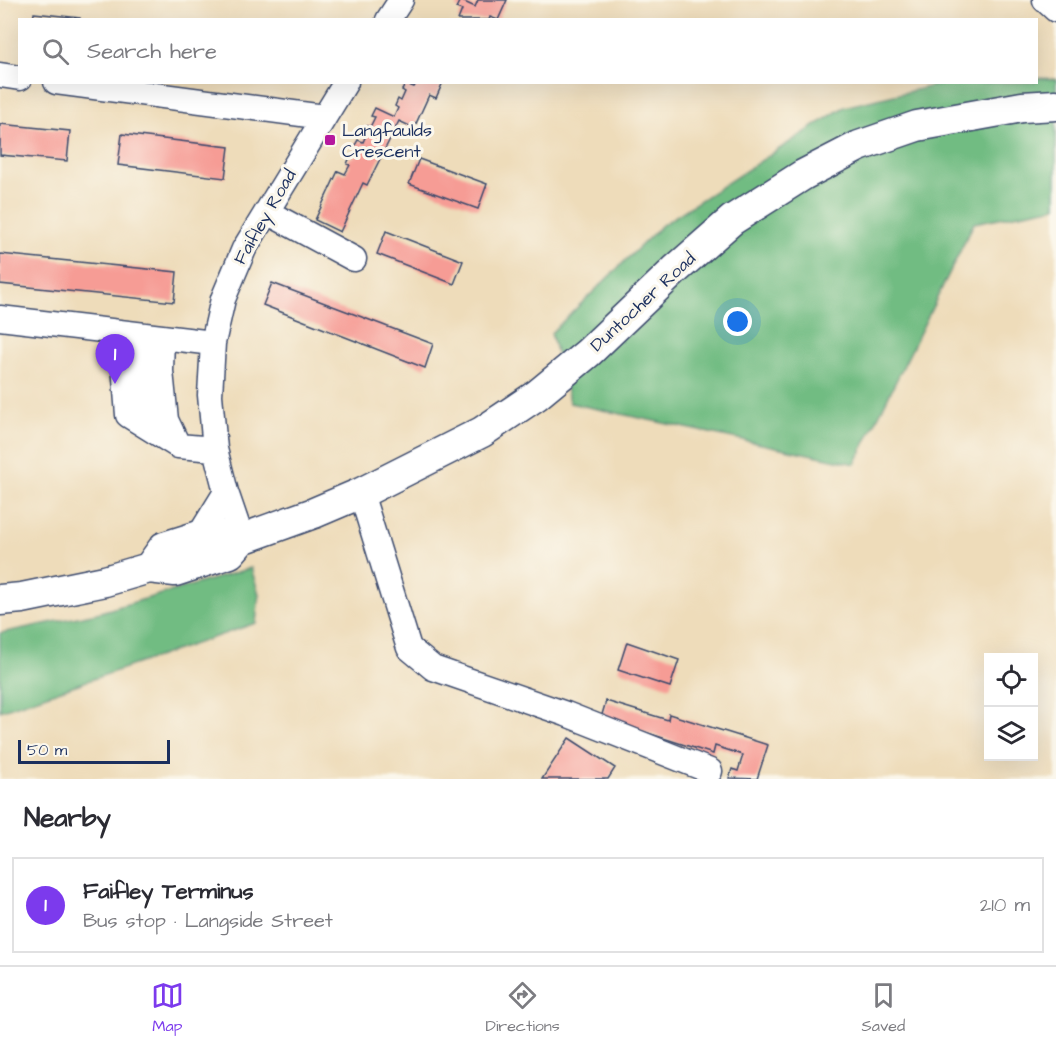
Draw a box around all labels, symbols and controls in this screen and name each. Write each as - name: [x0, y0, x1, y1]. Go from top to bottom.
- search box: [18, 18, 1038, 84]
- icon: search: [39, 35, 72, 68]
- text: Search here: [87, 36, 217, 67]
- place label: Langfaulds Crescent: [342, 118, 432, 164]
- marker: Langfaulds Crescent: [323, 133, 337, 147]
- street label: Faifley Road: [228, 165, 303, 270]
- street label: Duntocher Road: [585, 247, 701, 357]
- your location: [723, 307, 752, 336]
- pin: 1: [96, 334, 134, 384]
- map controls: [984, 653, 1038, 761]
- button: locate: [984, 653, 1038, 707]
- button: layers: [984, 707, 1038, 761]
- scale bar: [18, 737, 170, 764]
- text: 50 m: [27, 739, 67, 761]
- text: Nearby: [24, 800, 111, 836]
- text: Faifley Terminus: [83, 876, 253, 907]
- text: 1: [44, 891, 47, 919]
- text: 210 m: [980, 891, 1030, 919]
- text: Bus stop · Langside Street: [83, 907, 333, 935]
- tab: Map: [151, 979, 184, 1037]
- tab: Directions: [486, 979, 560, 1037]
- tab: Saved: [862, 979, 905, 1037]

